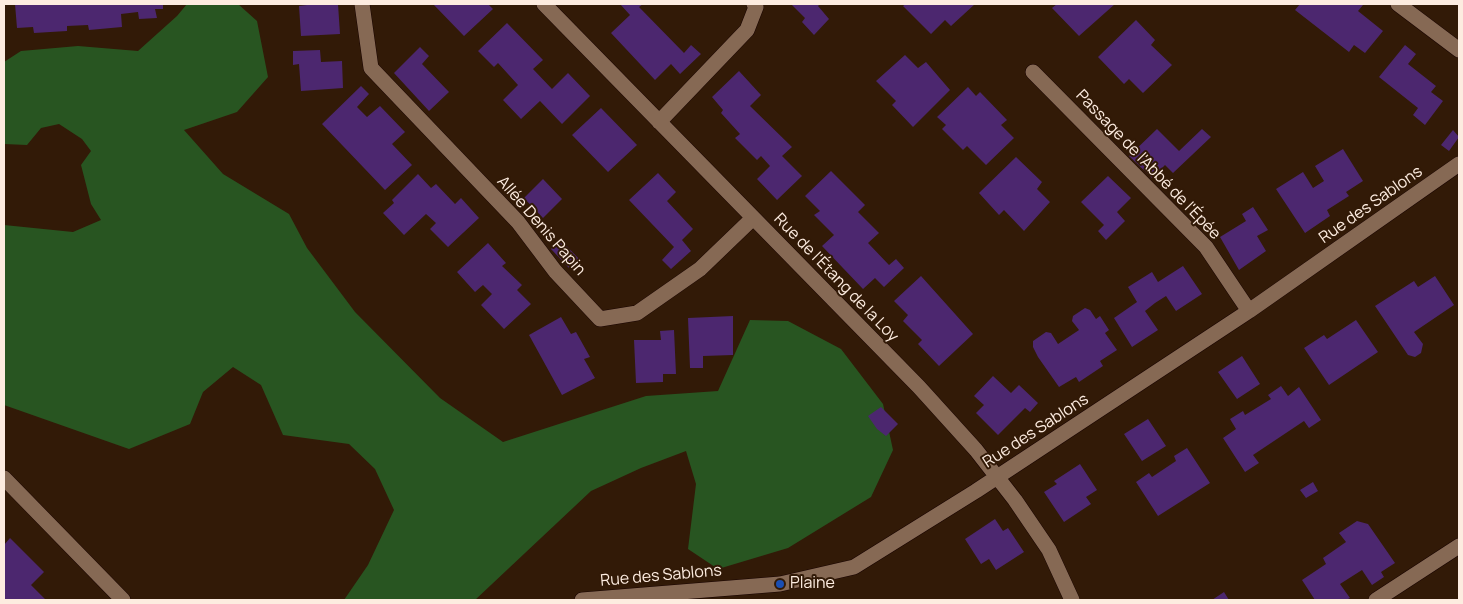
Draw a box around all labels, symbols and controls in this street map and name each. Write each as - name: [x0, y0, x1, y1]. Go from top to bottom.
- street label: Passage de l'Abbé de l'Épée: [1072, 86, 1224, 244]
- street label: Rue des Sablons: [1316, 162, 1426, 248]
- street label: Allée Denis Papin: [493, 172, 589, 280]
- street label: Rue de l'Étang de la Loy: [770, 210, 902, 346]
- street label: Rue des Sablons: [980, 390, 1092, 472]
- street label: Rue des Sablons: [599, 561, 723, 591]
- place label: Plaine: [790, 574, 835, 594]
- marker: Plaine: [774, 578, 786, 590]

